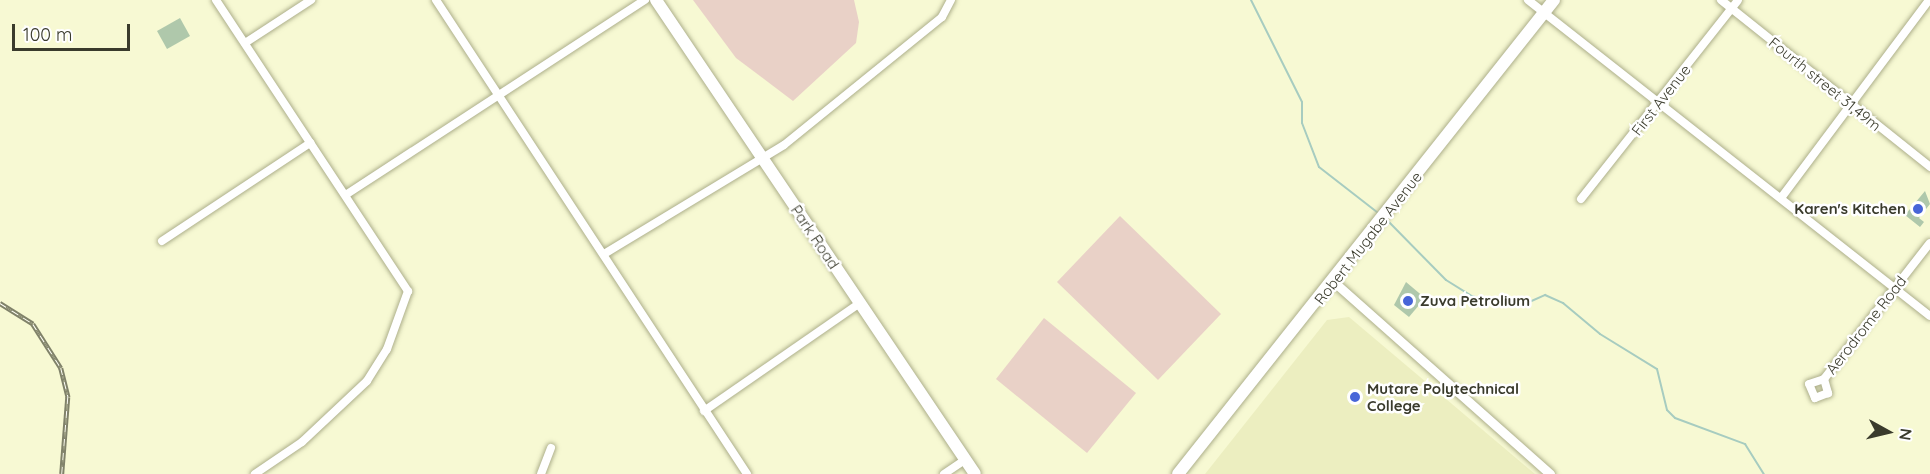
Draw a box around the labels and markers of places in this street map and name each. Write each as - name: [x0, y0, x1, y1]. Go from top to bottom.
- place label: Karen's Kitchen: [1794, 200, 1906, 218]
- marker: Karen's Kitchen: [1911, 202, 1925, 216]
- place label: Zuva Petrolium: [1420, 292, 1530, 310]
- marker: Zuva Petrolium: [1401, 294, 1415, 308]
- place label: Mutare Polytechnical College: [1367, 379, 1519, 414]
- marker: Mutare Polytechnical College: [1348, 390, 1362, 404]

